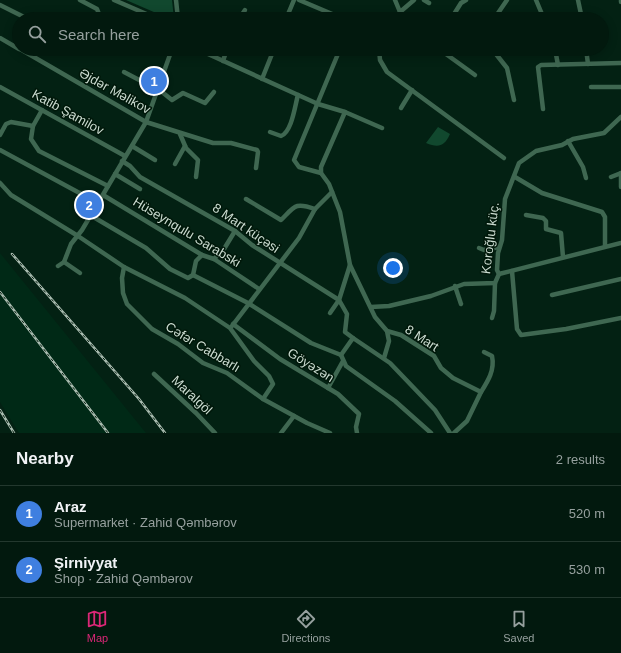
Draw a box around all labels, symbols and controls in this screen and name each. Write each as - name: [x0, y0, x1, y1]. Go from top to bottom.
- search box: [12, 12, 609, 56]
- icon: search: [26, 23, 48, 45]
- text: Search here: [58, 26, 140, 43]
- street label: Əjdər Məlikov: [77, 65, 154, 117]
- pin: 1: [141, 66, 167, 96]
- street label: Katib Şamilov: [30, 86, 107, 138]
- pin: 2: [76, 190, 102, 220]
- street label: Hüseynqulu Sarabski: [130, 194, 244, 270]
- street label: 8 Mart küçəsi: [210, 200, 282, 256]
- street label: Koroğlu küç.: [478, 201, 502, 275]
- your location: [383, 258, 403, 278]
- street label: Cəfər Cabbarlı: [163, 319, 243, 375]
- street label: 8 Mart: [402, 322, 442, 355]
- street label: Göyəzən: [285, 345, 337, 385]
- street label: Maralgöl: [169, 373, 215, 418]
- text: Nearby: [16, 449, 74, 468]
- text: 2 results: [556, 452, 605, 467]
- text: Araz: [54, 498, 87, 515]
- text: 1: [25, 506, 33, 521]
- text: 520 m: [569, 506, 605, 521]
- text: Supermarket · Zahid Qəmbərov: [54, 515, 237, 530]
- text: Şirniyyat: [54, 554, 117, 571]
- text: 2: [25, 562, 33, 577]
- text: 530 m: [569, 562, 605, 577]
- text: Shop · Zahid Qəmbərov: [54, 571, 193, 586]
- tab: Map: [86, 608, 108, 644]
- tab: Directions: [281, 608, 330, 644]
- tab: Saved: [503, 608, 534, 644]

